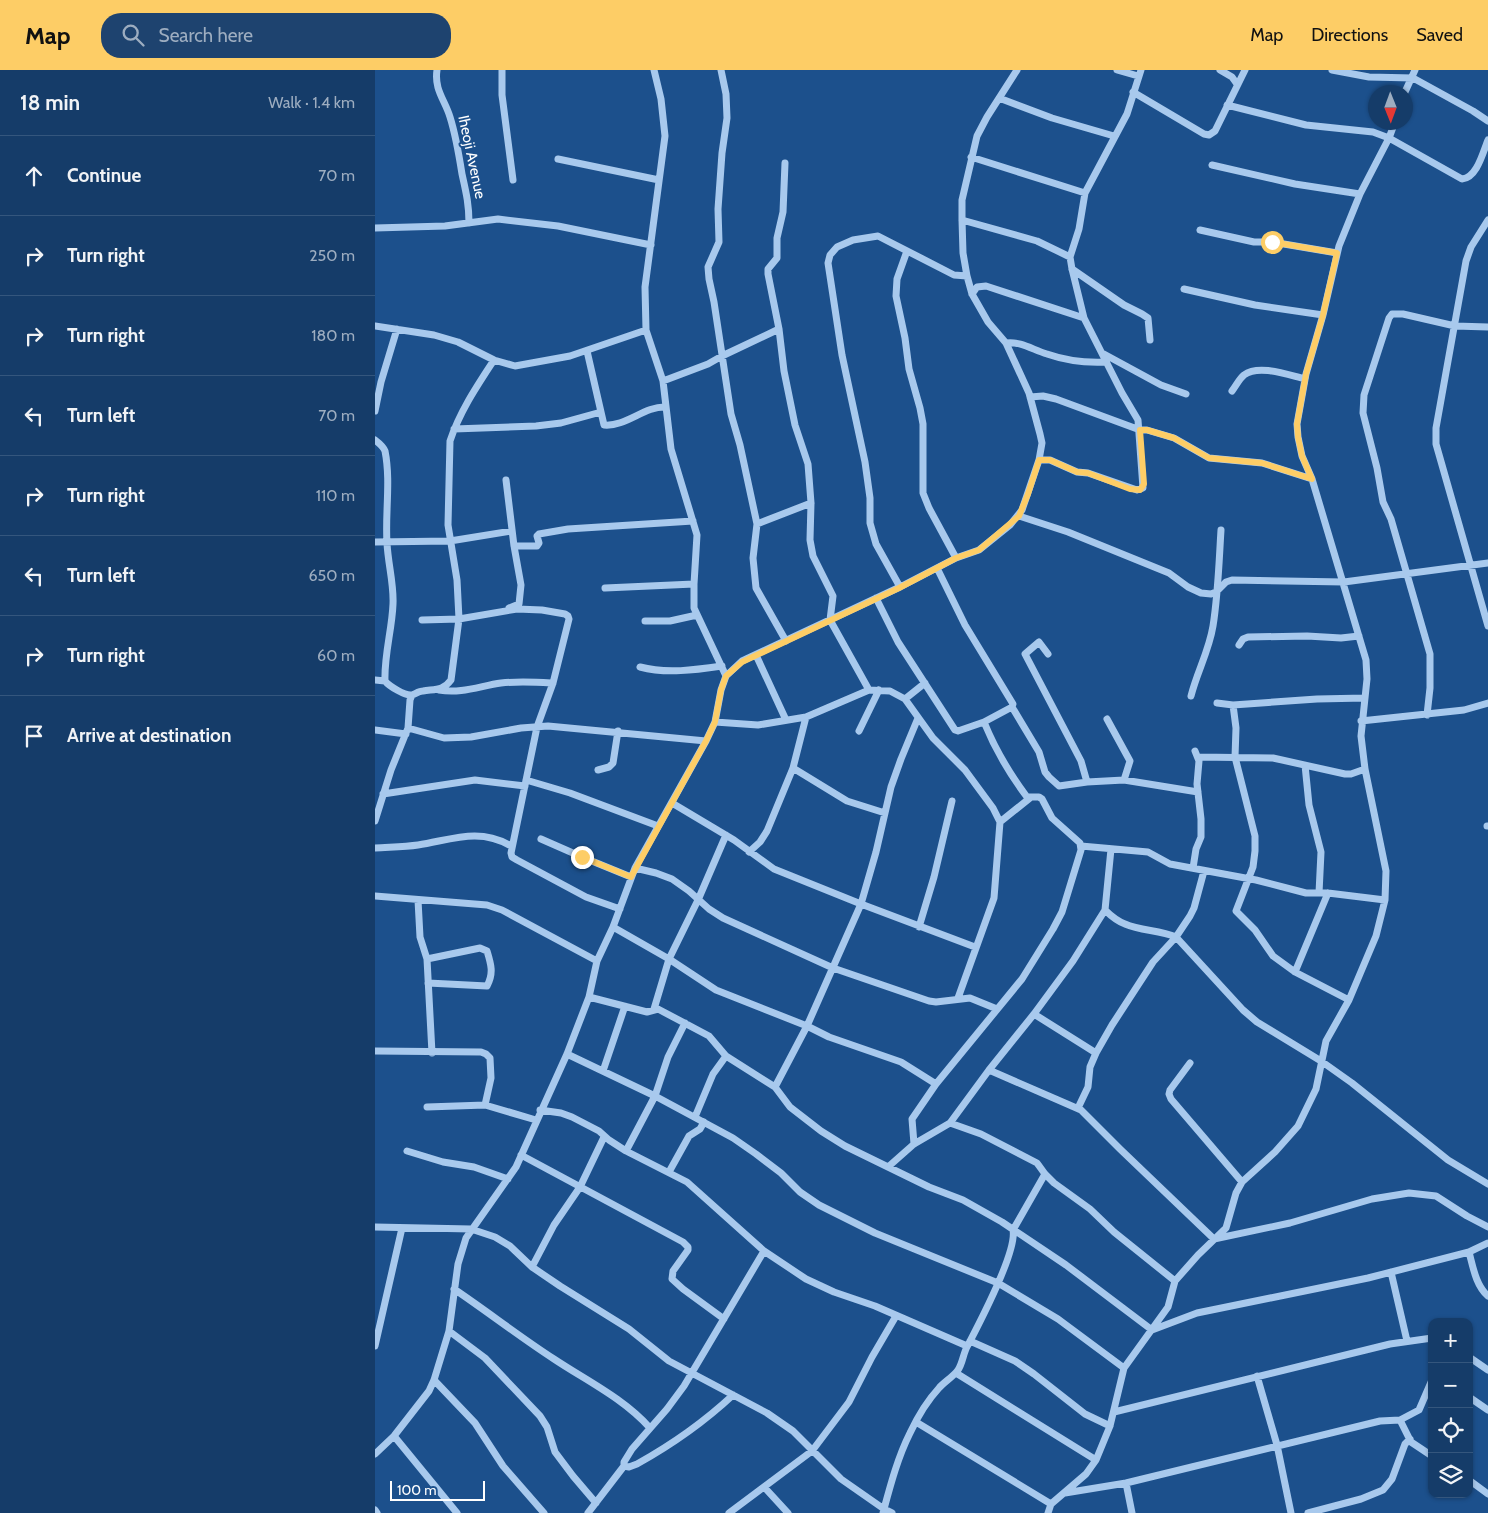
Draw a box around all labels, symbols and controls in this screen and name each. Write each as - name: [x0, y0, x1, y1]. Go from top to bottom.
- search box: [101, 13, 451, 58]
- text: Map: [25, 21, 71, 50]
- icon: search: [119, 21, 147, 49]
- text: Search here: [159, 24, 253, 47]
- text: Map: [1250, 24, 1283, 46]
- text: Directions: [1311, 24, 1388, 46]
- text: Saved: [1416, 24, 1463, 46]
- north arrow: [1368, 85, 1413, 130]
- text: 18 min: [20, 90, 80, 115]
- text: Walk · 1.4 km: [268, 93, 355, 112]
- street label: Iheoji Avenue: [454, 114, 490, 201]
- icon: ahead: [20, 162, 48, 190]
- text: Continue: [67, 164, 141, 187]
- text: 70 m: [318, 166, 355, 185]
- route start: [1261, 231, 1284, 254]
- icon: right: [20, 242, 48, 270]
- text: Turn right: [67, 244, 145, 267]
- text: 250 m: [309, 246, 355, 265]
- icon: right: [20, 322, 48, 350]
- text: Turn right: [67, 324, 145, 347]
- text: 180 m: [311, 326, 355, 345]
- icon: left: [20, 402, 48, 430]
- text: Turn left: [67, 404, 135, 427]
- text: 70 m: [318, 406, 355, 425]
- icon: right: [20, 482, 48, 510]
- text: Turn right: [67, 484, 145, 507]
- text: 110 m: [316, 486, 355, 505]
- icon: left: [20, 562, 48, 590]
- text: Turn left: [67, 564, 135, 587]
- text: 650 m: [308, 566, 355, 585]
- icon: right: [20, 642, 48, 670]
- text: Turn right: [67, 644, 145, 667]
- text: 60 m: [317, 646, 355, 665]
- icon: arrive: [20, 722, 48, 750]
- text: Arrive at destination: [67, 724, 231, 747]
- route end: [571, 846, 594, 869]
- map controls: [1428, 1318, 1473, 1498]
- button: +: [1428, 1318, 1473, 1363]
- button: −: [1428, 1363, 1473, 1408]
- button: locate: [1428, 1408, 1473, 1453]
- button: layers: [1428, 1453, 1473, 1498]
- scale bar: [390, 1478, 485, 1501]
- text: 100 m: [397, 1481, 437, 1499]

